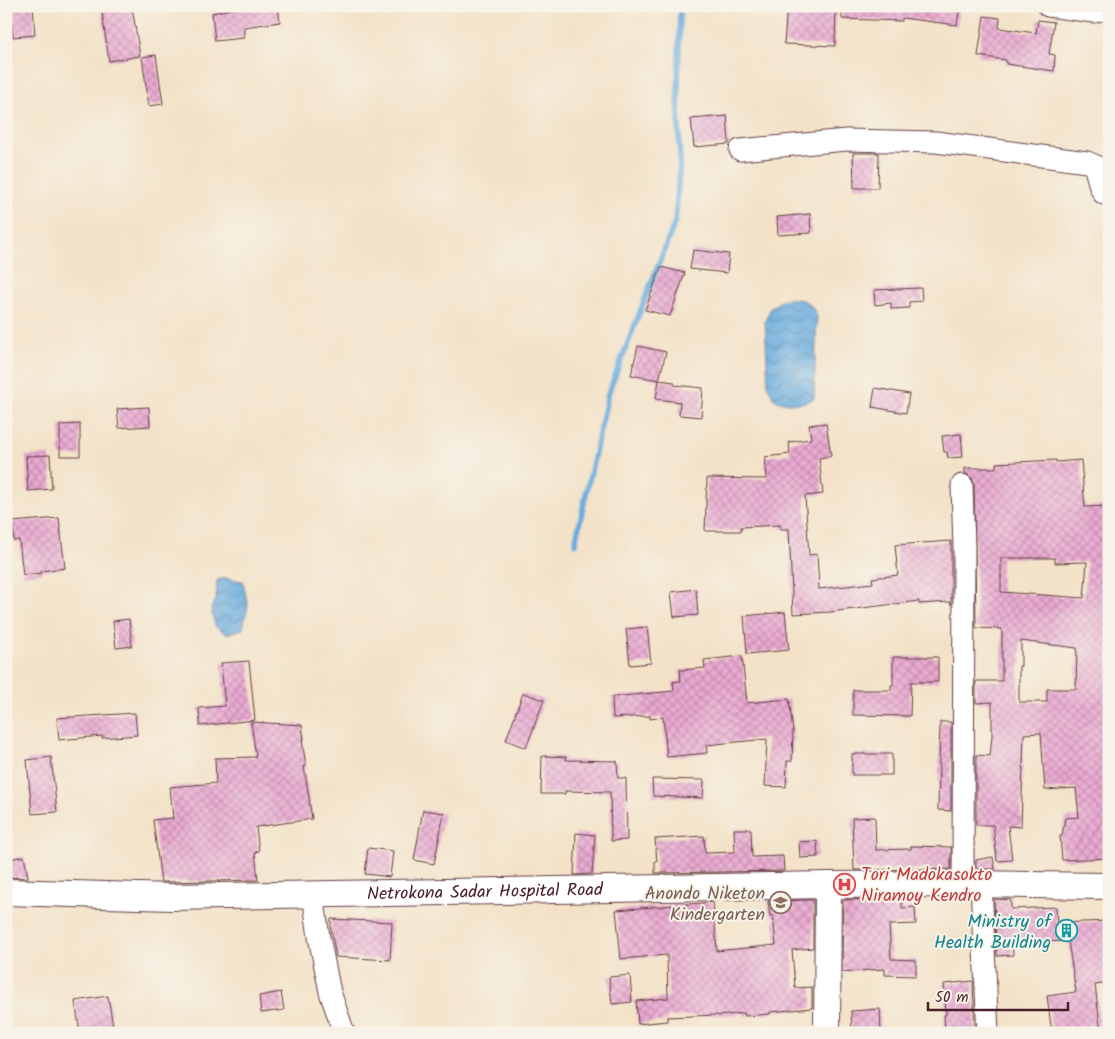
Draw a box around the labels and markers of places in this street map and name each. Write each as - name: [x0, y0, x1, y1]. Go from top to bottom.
- place label: Tori Madokasokto Niramoy Kendro: [861, 861, 992, 911]
- hospital icon: Tori Madokasokto Niramoy Kendro: [833, 872, 857, 896]
- place label: Anondo Niketon Kindergarten: [645, 880, 765, 930]
- school or university icon: Anondo Niketon Kindergarten: [769, 891, 793, 915]
- place label: Ministry of Health Building: [934, 908, 1053, 958]
- building icon: Ministry of Health Building: [1055, 919, 1079, 943]

